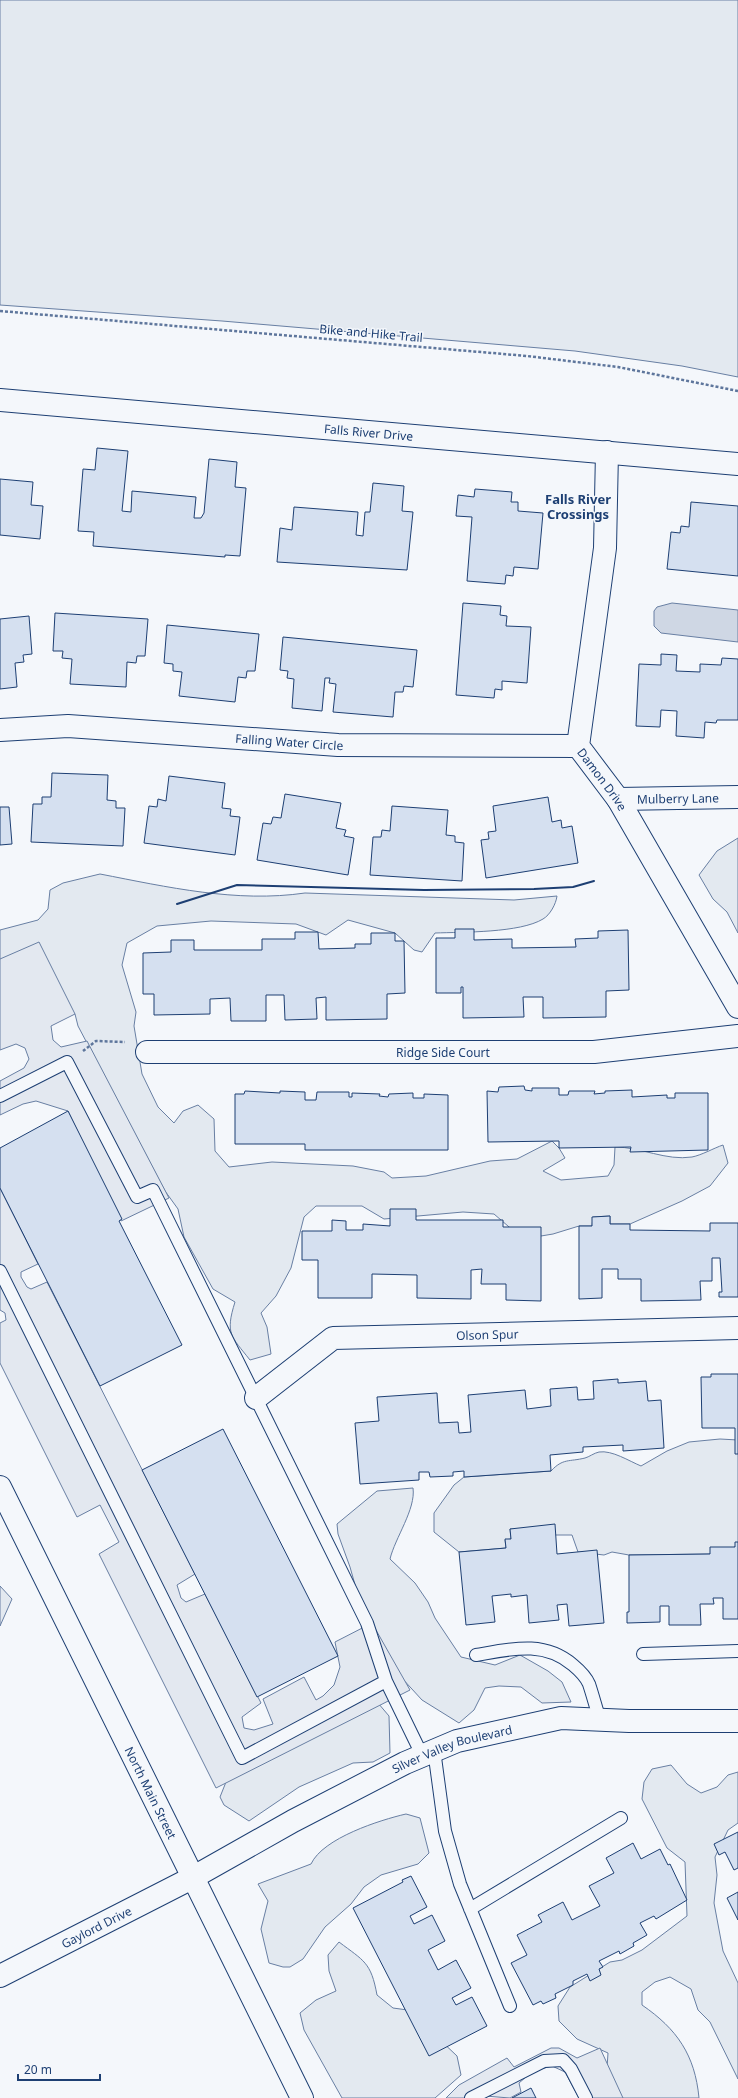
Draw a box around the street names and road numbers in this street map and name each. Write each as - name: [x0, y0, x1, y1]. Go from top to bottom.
- street label: Bike and Hike Trail: [319, 320, 423, 346]
- street label: Falls River Drive: [323, 420, 414, 444]
- street label: Falling Water Circle: [235, 729, 344, 754]
- street label: Damon Drive: [574, 744, 631, 814]
- street label: Mulberry Lane: [637, 789, 719, 807]
- street label: Ridge Side Court: [396, 1044, 491, 1061]
- street label: Olson Spur: [456, 1325, 519, 1343]
- street label: Silver Valley Boulevard: [389, 1721, 514, 1777]
- street label: North Main Street: [121, 1744, 181, 1842]
- street label: Gaylord Drive: [58, 1902, 135, 1952]

